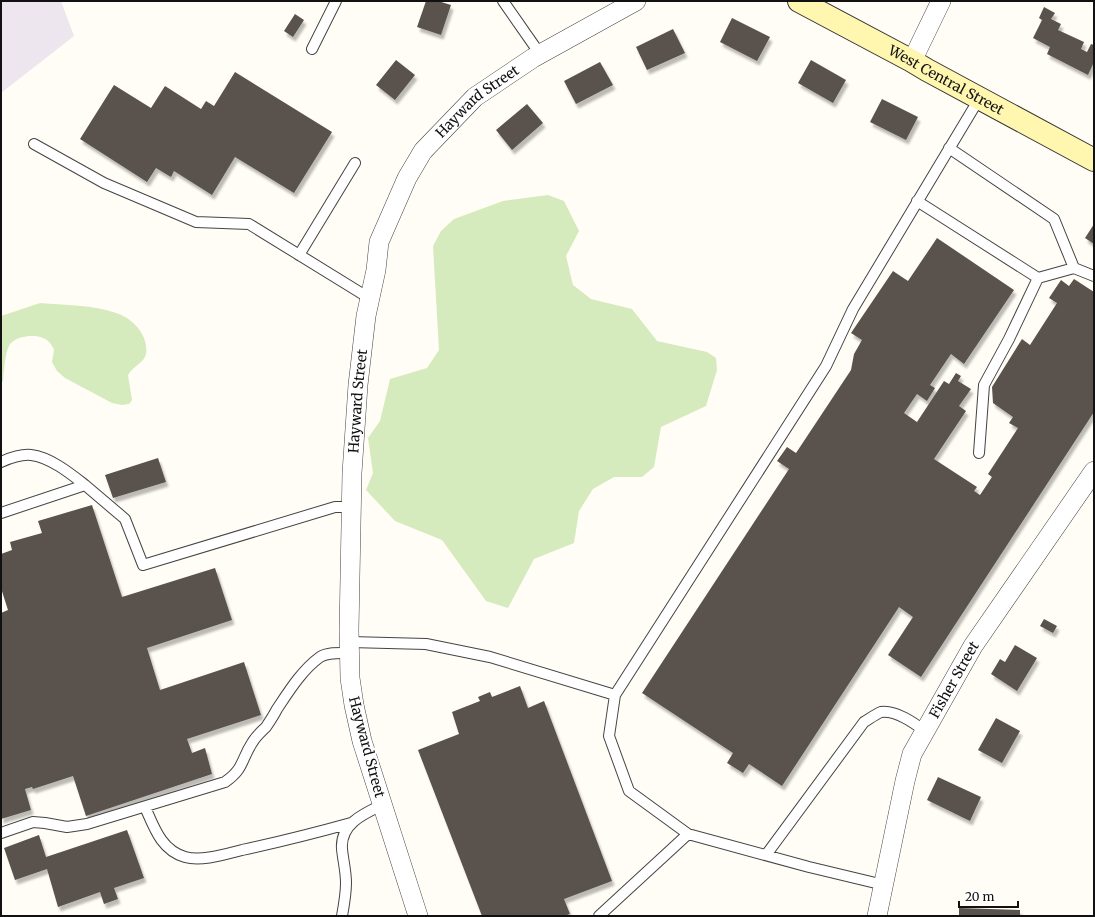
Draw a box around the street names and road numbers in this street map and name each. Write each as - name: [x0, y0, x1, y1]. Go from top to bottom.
- street label: West Central Street: [884, 41, 1007, 119]
- street label: Hayward Street: [432, 61, 523, 142]
- street label: Hayward Street: [344, 348, 371, 454]
- street label: Fisher Street: [925, 637, 983, 722]
- street label: Hayward Street: [345, 694, 389, 800]

